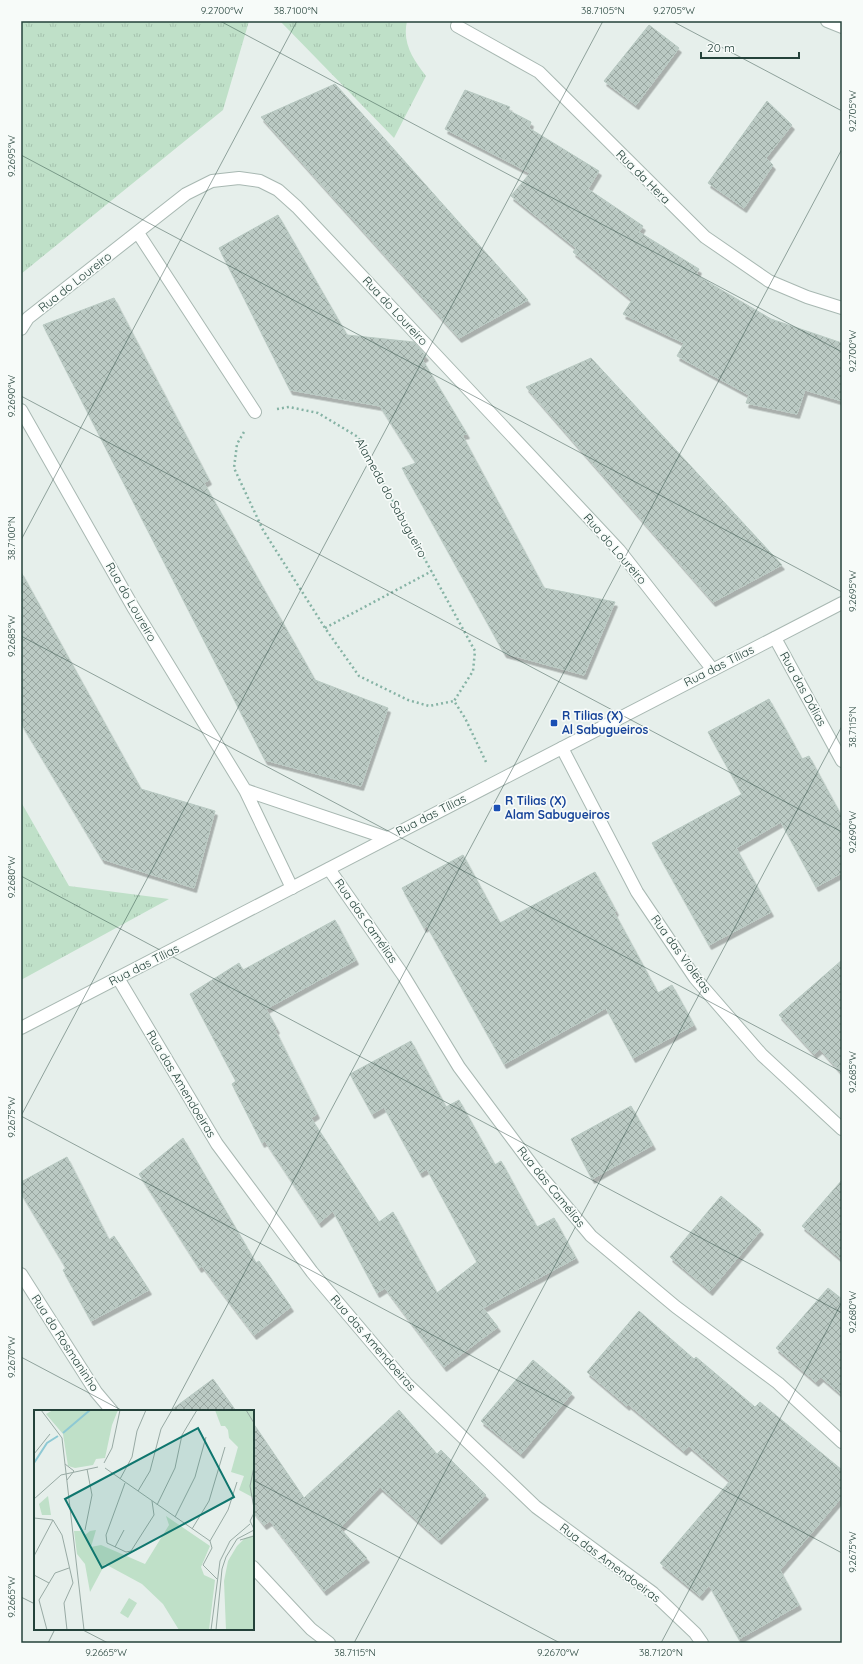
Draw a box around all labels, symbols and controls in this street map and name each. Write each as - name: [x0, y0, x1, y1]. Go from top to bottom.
- text: 9.2700°W: [201, 4, 244, 17]
- text: 38.7100°N: [274, 4, 318, 17]
- text: 38.7105°N: [581, 4, 625, 17]
- text: 9.2705°W: [653, 4, 695, 17]
- scale bar: [701, 34, 799, 60]
- text: 20 m: [707, 40, 735, 55]
- text: 9.2705°W: [846, 90, 859, 132]
- text: 9.2695°W: [5, 135, 18, 177]
- street label: Rua da Hera: [613, 146, 674, 207]
- street label: Rua do Loureiro: [35, 248, 114, 315]
- street label: Rua do Loureiro: [360, 273, 431, 348]
- text: 9.2700°W: [846, 329, 859, 372]
- text: 9.2690°W: [5, 374, 18, 417]
- street label: Alameda do Sabugueiro: [352, 435, 431, 560]
- street label: Rua do Loureiro: [581, 510, 650, 587]
- text: 38.7100°N: [5, 516, 18, 560]
- street label: Rua do Loureiro: [103, 560, 160, 644]
- text: 9.2695°W: [846, 570, 859, 612]
- text: 9.2685°W: [5, 615, 18, 657]
- street label: Rua das Tílias: [681, 641, 757, 690]
- street label: Rua das Dálias: [777, 649, 830, 729]
- text: 38.7115°N: [846, 706, 859, 748]
- place label: R Tilias (X) Al Sabugueiros: [562, 708, 648, 737]
- marker: R Tilias (X) Al Sabugueiros: [549, 718, 559, 728]
- street label: Rua das Tílias: [393, 790, 469, 839]
- place label: R Tilias (X) Alam Sabugueiros: [505, 793, 610, 822]
- marker: R Tilias (X) Alam Sabugueiros: [492, 803, 502, 813]
- text: 9.2690°W: [846, 810, 859, 853]
- text: 9.2680°W: [5, 856, 18, 898]
- street label: Rua das Camélias: [332, 876, 401, 966]
- street label: Rua das Violetas: [648, 912, 715, 996]
- street label: Rua das Tílias: [106, 940, 182, 989]
- street label: Rua das Amendoeiras: [143, 1027, 220, 1140]
- text: 9.2685°W: [846, 1051, 859, 1093]
- text: 9.2675°W: [5, 1096, 18, 1138]
- street label: Rua das Camélias: [514, 1143, 589, 1230]
- street label: Rua do Rosmaninho: [28, 1291, 102, 1394]
- text: 9.2680°W: [846, 1291, 859, 1333]
- street label: Rua das Amendoeiras: [328, 1292, 419, 1394]
- text: 9.2670°W: [5, 1336, 18, 1378]
- inset map: [34, 1410, 254, 1630]
- street label: Rua das Amendoeiras: [557, 1520, 664, 1606]
- text: 9.2675°W: [846, 1531, 859, 1573]
- text: 9.2665°W: [5, 1576, 18, 1618]
- text: 9.2665°W: [85, 1646, 127, 1659]
- text: 38.7115°N: [334, 1646, 376, 1659]
- text: 9.2670°W: [537, 1646, 579, 1659]
- text: 38.7120°N: [639, 1646, 683, 1659]

